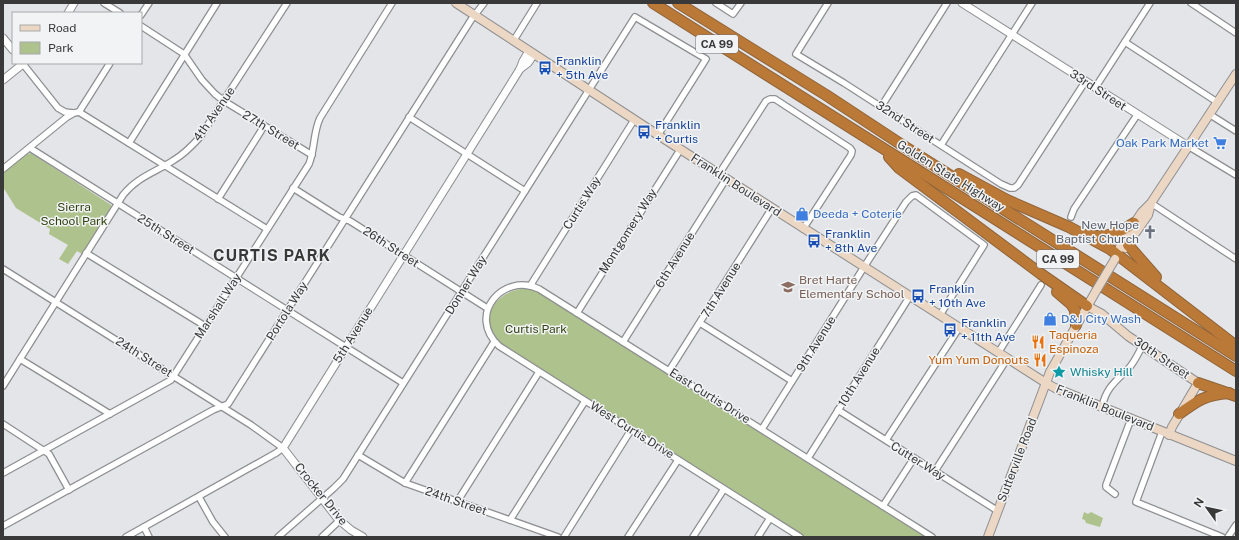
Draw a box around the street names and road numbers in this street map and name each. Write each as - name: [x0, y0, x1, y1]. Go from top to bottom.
- road number: CA 99: [696, 35, 738, 53]
- street label: 33rd Street: [1067, 66, 1129, 114]
- street label: 4th Avenue: [190, 84, 238, 144]
- street label: 32nd Street: [873, 98, 937, 146]
- street label: 27th Street: [240, 108, 302, 153]
- street label: Golden State Highway: [895, 137, 1008, 215]
- street label: Franklin Boulevard: [688, 151, 784, 219]
- street label: Curtis Way: [560, 173, 604, 232]
- street label: Montgomery Way: [596, 185, 660, 276]
- street label: 25th Street: [135, 211, 197, 257]
- street label: 26th Street: [360, 224, 422, 271]
- street label: 6th Avenue: [652, 229, 698, 291]
- road number: CA 99: [1037, 250, 1079, 268]
- street label: Donner Way: [442, 252, 490, 317]
- street label: 7th Avenue: [698, 259, 744, 320]
- street label: Marshall Way: [192, 270, 245, 341]
- street label: Portola Way: [263, 278, 311, 343]
- street label: 5th Avenue: [330, 304, 376, 366]
- street label: 9th Avenue: [793, 313, 839, 375]
- street label: 24th Street: [113, 334, 175, 380]
- street label: 30th Street: [1131, 334, 1193, 382]
- street label: 10th Avenue: [835, 344, 883, 410]
- street label: East Curtis Drive: [667, 366, 753, 427]
- street label: Franklin Boulevard: [1054, 382, 1156, 434]
- street label: West Curtis Drive: [587, 399, 677, 462]
- street label: Sutterville Road: [994, 416, 1040, 504]
- street label: Cutter Way: [888, 439, 948, 484]
- street label: Crocker Drive: [292, 460, 350, 528]
- street label: 24th Street: [423, 484, 489, 518]

